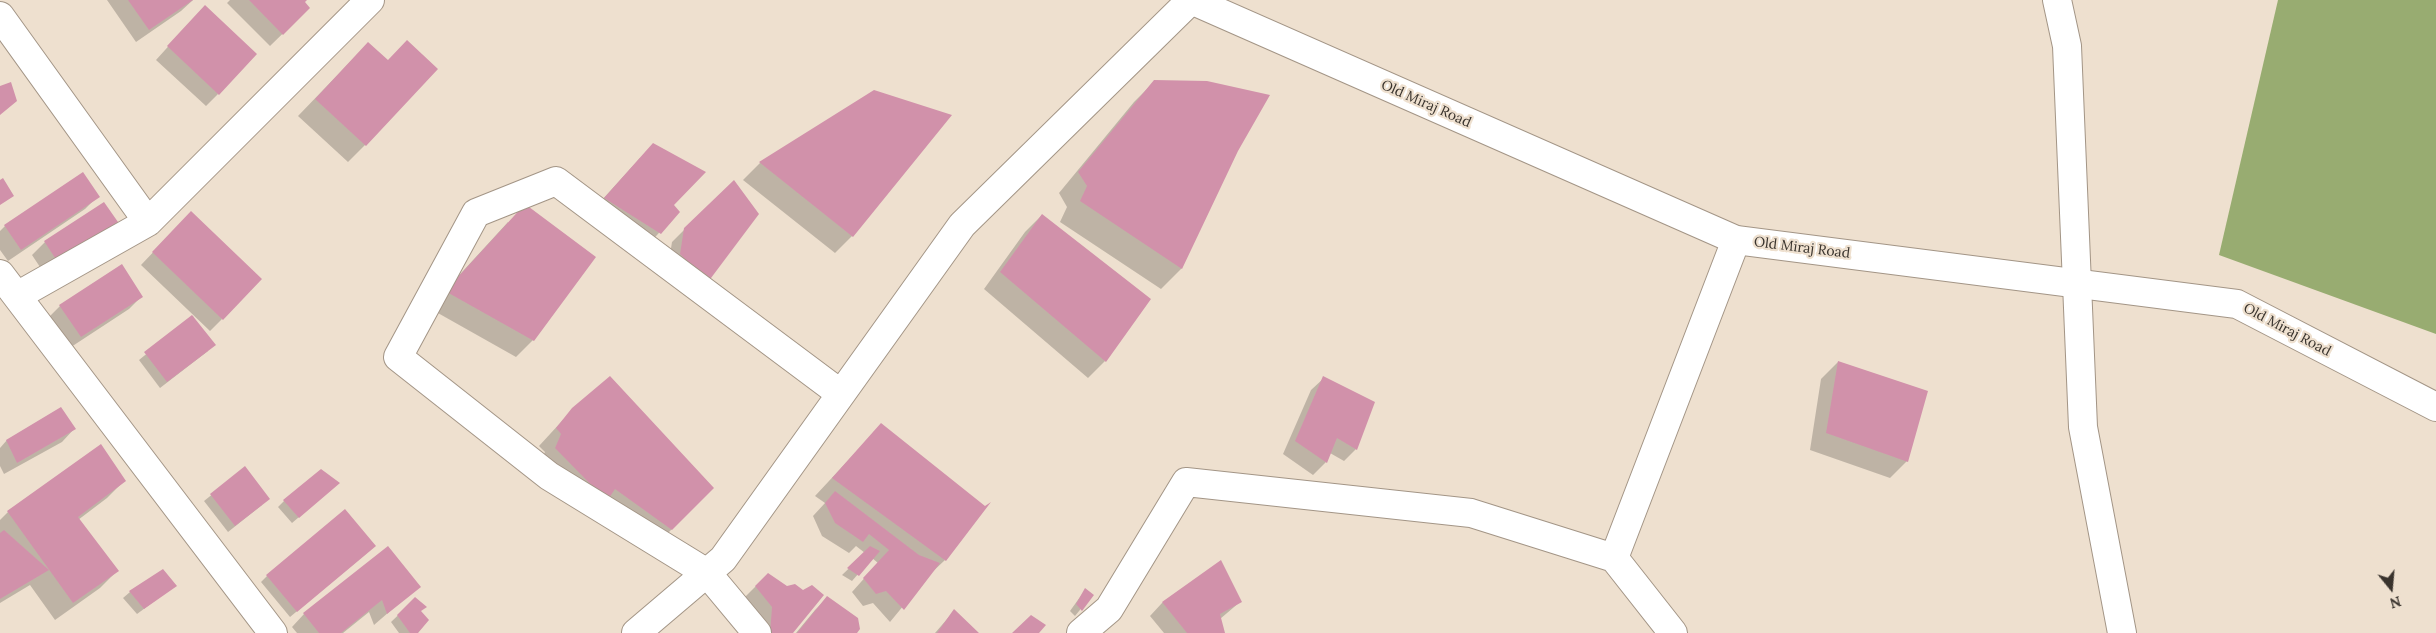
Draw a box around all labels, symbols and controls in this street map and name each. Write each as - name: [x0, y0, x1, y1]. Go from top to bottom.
- street label: Old Miraj Road: [1378, 77, 1474, 131]
- street label: Old Miraj Road: [1753, 234, 1851, 262]
- street label: Old Miraj Road: [2240, 300, 2334, 360]
- north arrow: [2366, 563, 2416, 613]
- text: N: [2388, 592, 2403, 613]

